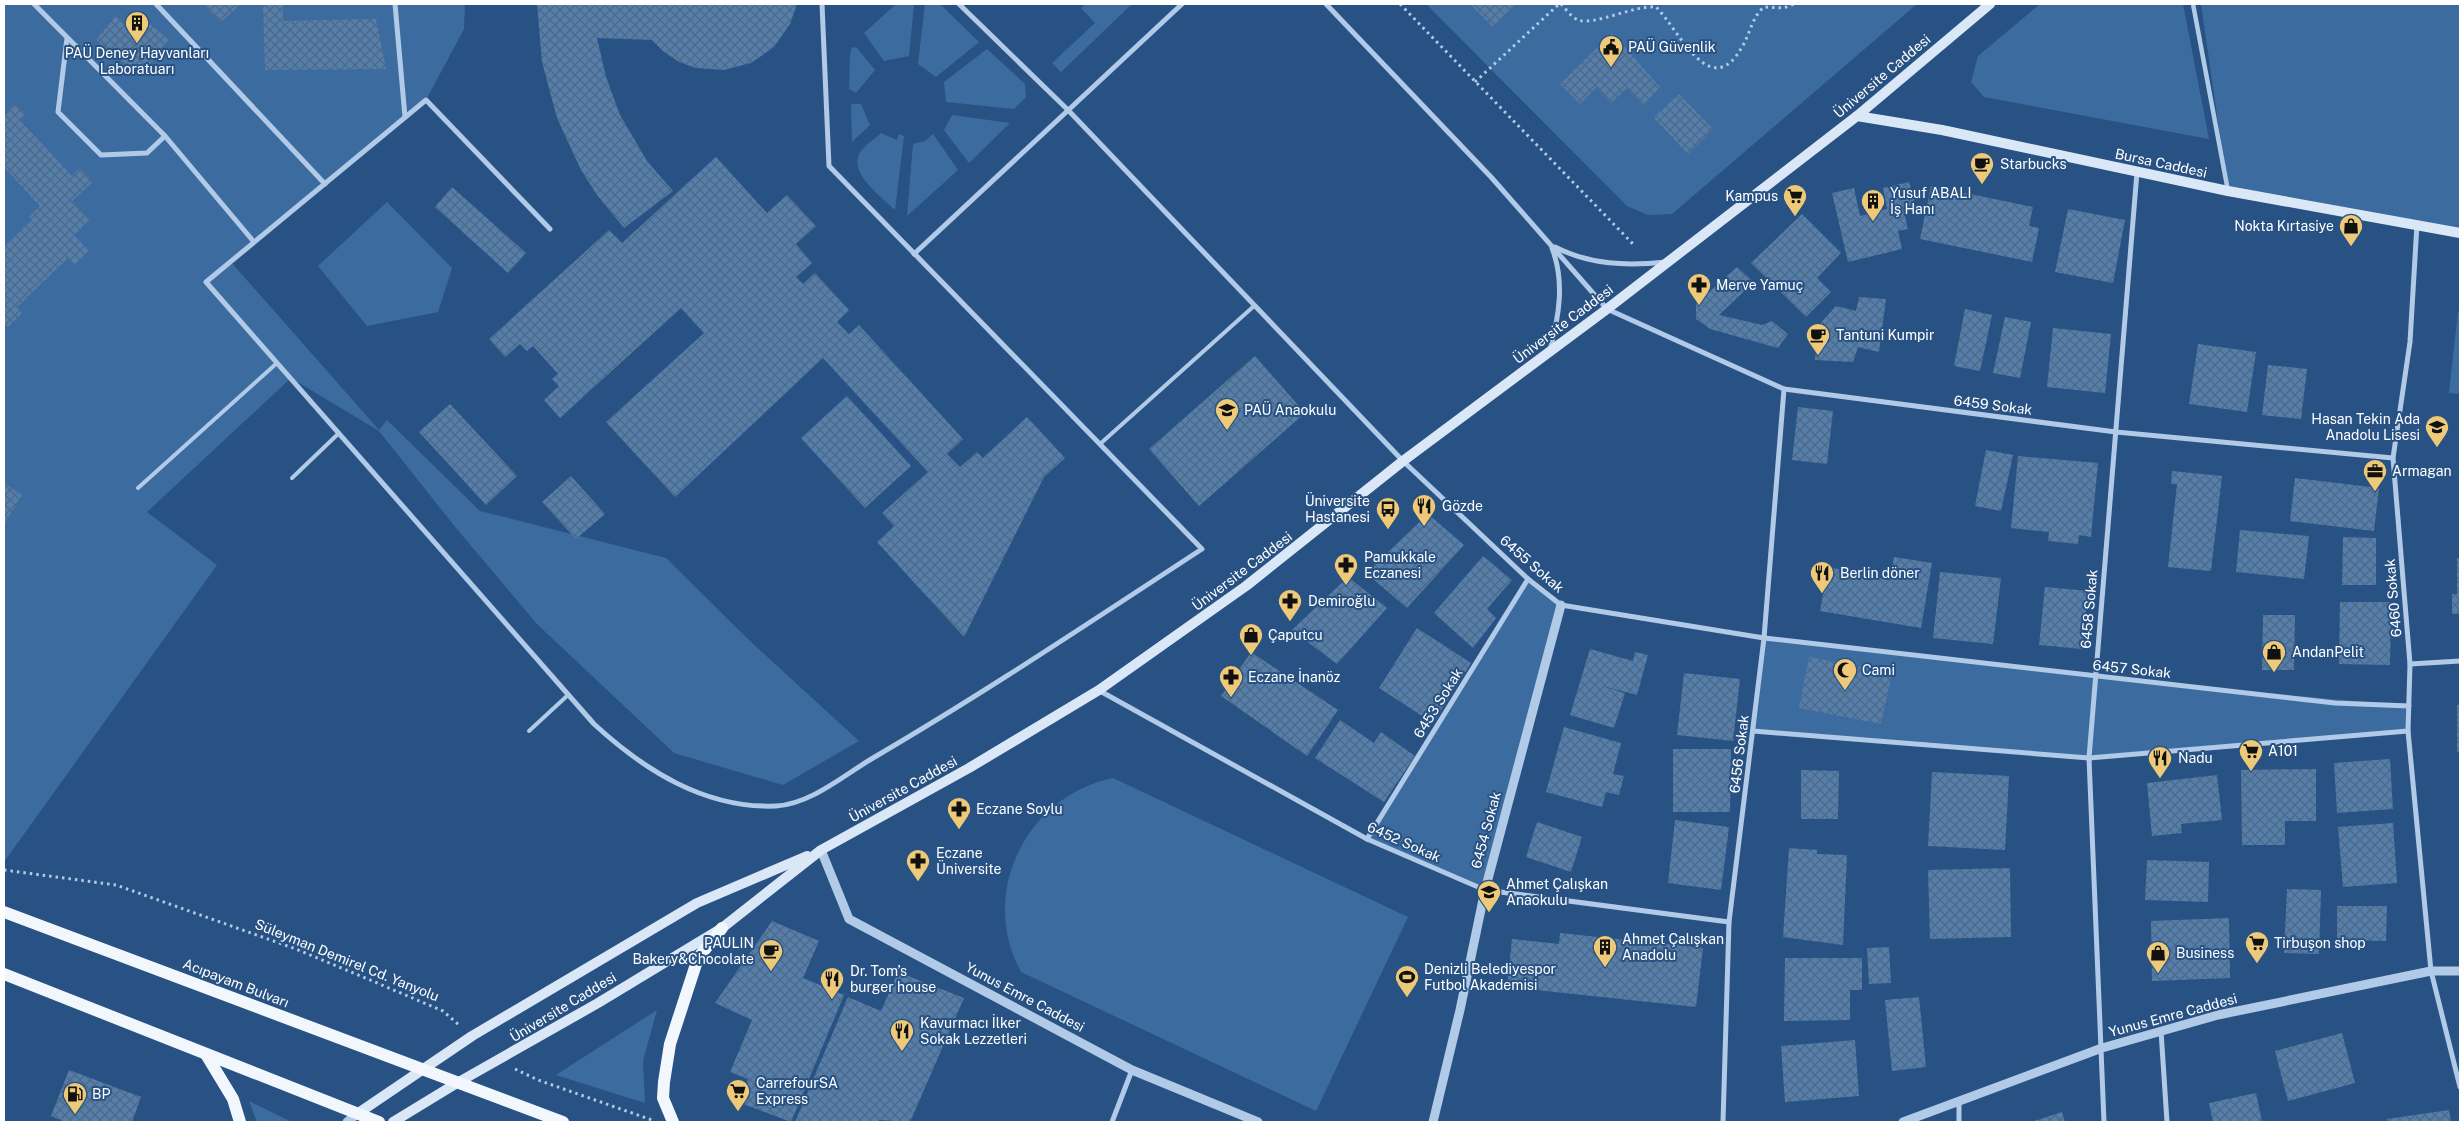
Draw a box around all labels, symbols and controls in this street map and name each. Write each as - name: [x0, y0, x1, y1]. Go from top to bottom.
- building icon: PAÜ Deney Hayvanları Laboratuarı: [124, 10, 150, 44]
- street label: Üniversite Caddesi: [1829, 29, 1934, 121]
- public building icon: PAÜ Güvenlik: [1598, 34, 1624, 68]
- place label: PAÜ Güvenlik: [1628, 37, 1716, 55]
- place label: PAÜ Deney Hayvanları Laboratuarı: [65, 43, 209, 77]
- street label: Bursa Caddesi: [2114, 145, 2208, 181]
- cafe icon: Starbucks: [1969, 151, 1995, 185]
- place label: Starbucks: [2000, 156, 2066, 172]
- supermarket icon: Kampus: [1782, 183, 1808, 217]
- place label: Yusuf ABALI İş Hanı: [1890, 185, 1971, 217]
- place label: Kampus: [1725, 188, 1778, 204]
- building icon: Yusuf ABALI İş Hanı: [1860, 188, 1886, 222]
- shop icon: Nokta Kırtasiye: [2338, 213, 2364, 247]
- place label: Nokta Kırtasiye: [2234, 218, 2334, 234]
- pharmacy icon: Merve Yamuç: [1686, 272, 1712, 306]
- place label: Merve Yamuç: [1716, 277, 1803, 293]
- street label: Üniversite Caddesi: [1509, 280, 1616, 367]
- cafe icon: Tantuni Kumpir: [1805, 322, 1831, 356]
- place label: Tantuni Kumpir: [1836, 327, 1934, 343]
- street label: 6459 Sokak: [1953, 392, 2033, 418]
- school or university icon: PAÜ Anaokulu: [1214, 397, 1240, 431]
- place label: PAÜ Anaokulu: [1244, 400, 1336, 418]
- place label: Hasan Tekin Ada Anadolu Lisesi: [2311, 411, 2420, 443]
- school or university icon: Hasan Tekin Ada Anadolu Lisesi: [2424, 414, 2450, 448]
- office icon: Armagan: [2362, 458, 2388, 492]
- place label: Armagan: [2392, 463, 2452, 479]
- place label: Üniversite Hastanesi: [1305, 491, 1370, 525]
- restaurant icon: Gözde: [1411, 493, 1437, 527]
- bus stop icon: Üniversite Hastanesi: [1375, 496, 1401, 530]
- place label: Gözde: [1442, 498, 1483, 514]
- street label: Üniversite Caddesi: [1188, 527, 1295, 614]
- street label: 6455 Sokak: [1497, 532, 1567, 596]
- place label: Pamukkale Eczanesi: [1364, 549, 1436, 581]
- pharmacy icon: Pamukkale Eczanesi: [1333, 552, 1359, 586]
- street label: 6460 Sokak: [2382, 558, 2404, 638]
- restaurant icon: Berlin döner: [1809, 560, 1835, 594]
- place label: Berlin döner: [1840, 565, 1920, 581]
- street label: 6458 Sokak: [2078, 569, 2100, 649]
- pharmacy icon: Demiroğlu: [1277, 588, 1303, 622]
- place label: Demiroğlu: [1308, 593, 1375, 609]
- shop icon: Çaputcu: [1238, 622, 1264, 656]
- place label: Çaputcu: [1268, 627, 1323, 643]
- shop icon: AndanPelit: [2261, 639, 2287, 673]
- place label: AndanPelit: [2292, 644, 2364, 660]
- mosque icon: Cami: [1832, 657, 1858, 691]
- street label: 6457 Sokak: [2092, 657, 2172, 681]
- place label: Cami: [1862, 662, 1895, 678]
- pharmacy icon: Eczane İnanöz: [1218, 664, 1244, 698]
- street label: 6453 Sokak: [1410, 665, 1466, 741]
- place label: Eczane İnanöz: [1248, 667, 1340, 685]
- street label: 6456 Sokak: [1726, 714, 1752, 794]
- supermarket icon: A101: [2238, 738, 2264, 772]
- place label: A101: [2268, 743, 2298, 759]
- restaurant icon: Nadu: [2147, 745, 2173, 779]
- place label: Nadu: [2178, 750, 2213, 766]
- street label: Üniversite Caddesi: [845, 751, 960, 825]
- street label: 6454 Sokak: [1468, 790, 1504, 870]
- pharmacy icon: Eczane Soylu: [946, 796, 972, 830]
- place label: Eczane Soylu: [976, 801, 1063, 817]
- street label: 6452 Sokak: [1365, 819, 1443, 865]
- place label: Eczane Üniversite: [936, 845, 1001, 877]
- pharmacy icon: Eczane Üniversite: [905, 848, 931, 882]
- place label: Ahmet Çalışkan Anaokulu: [1506, 876, 1608, 908]
- school or university icon: Ahmet Çalışkan Anaokulu: [1476, 879, 1502, 913]
- street label: Süleyman Demirel Cd. Yanyolu: [253, 916, 441, 1004]
- supermarket icon: Tirbuşon shop: [2244, 930, 2270, 964]
- place label: Ahmet Çalışkan Anadolu: [1622, 931, 1724, 963]
- building icon: Ahmet Çalışkan Anadolu: [1592, 934, 1618, 968]
- place label: PAULIN Bakery&Chocolate: [632, 935, 754, 967]
- place label: Tirbuşon shop: [2274, 935, 2366, 951]
- cafe icon: PAULIN Bakery&Chocolate: [758, 938, 784, 972]
- shop icon: Business: [2145, 940, 2171, 974]
- place label: Business: [2176, 945, 2234, 961]
- street label: Acıpayam Bulvarı: [181, 955, 291, 1011]
- street label: Yunus Emre Caddesi: [963, 959, 1087, 1035]
- place label: Denizli Belediyespor Futbol Akademisi: [1424, 961, 1556, 993]
- place label: Dr. Tom’s burger house: [850, 963, 936, 995]
- sports icon: Denizli Belediyespor Futbol Akademisi: [1394, 964, 1420, 998]
- restaurant icon: Dr. Tom’s burger house: [819, 966, 845, 1000]
- street label: Üniversite Caddesi: [506, 967, 619, 1045]
- street label: Yunus Emre Caddesi: [2107, 990, 2239, 1040]
- place label: Kavurmacı İlker Sokak Lezzetleri: [920, 1013, 1027, 1047]
- restaurant icon: Kavurmacı İlker Sokak Lezzetleri: [889, 1018, 915, 1052]
- place label: CarrefourSA Express: [756, 1075, 838, 1107]
- supermarket icon: CarrefourSA Express: [725, 1078, 751, 1112]
- fuel station icon: BP: [62, 1081, 88, 1115]
- place label: BP: [92, 1086, 110, 1102]

